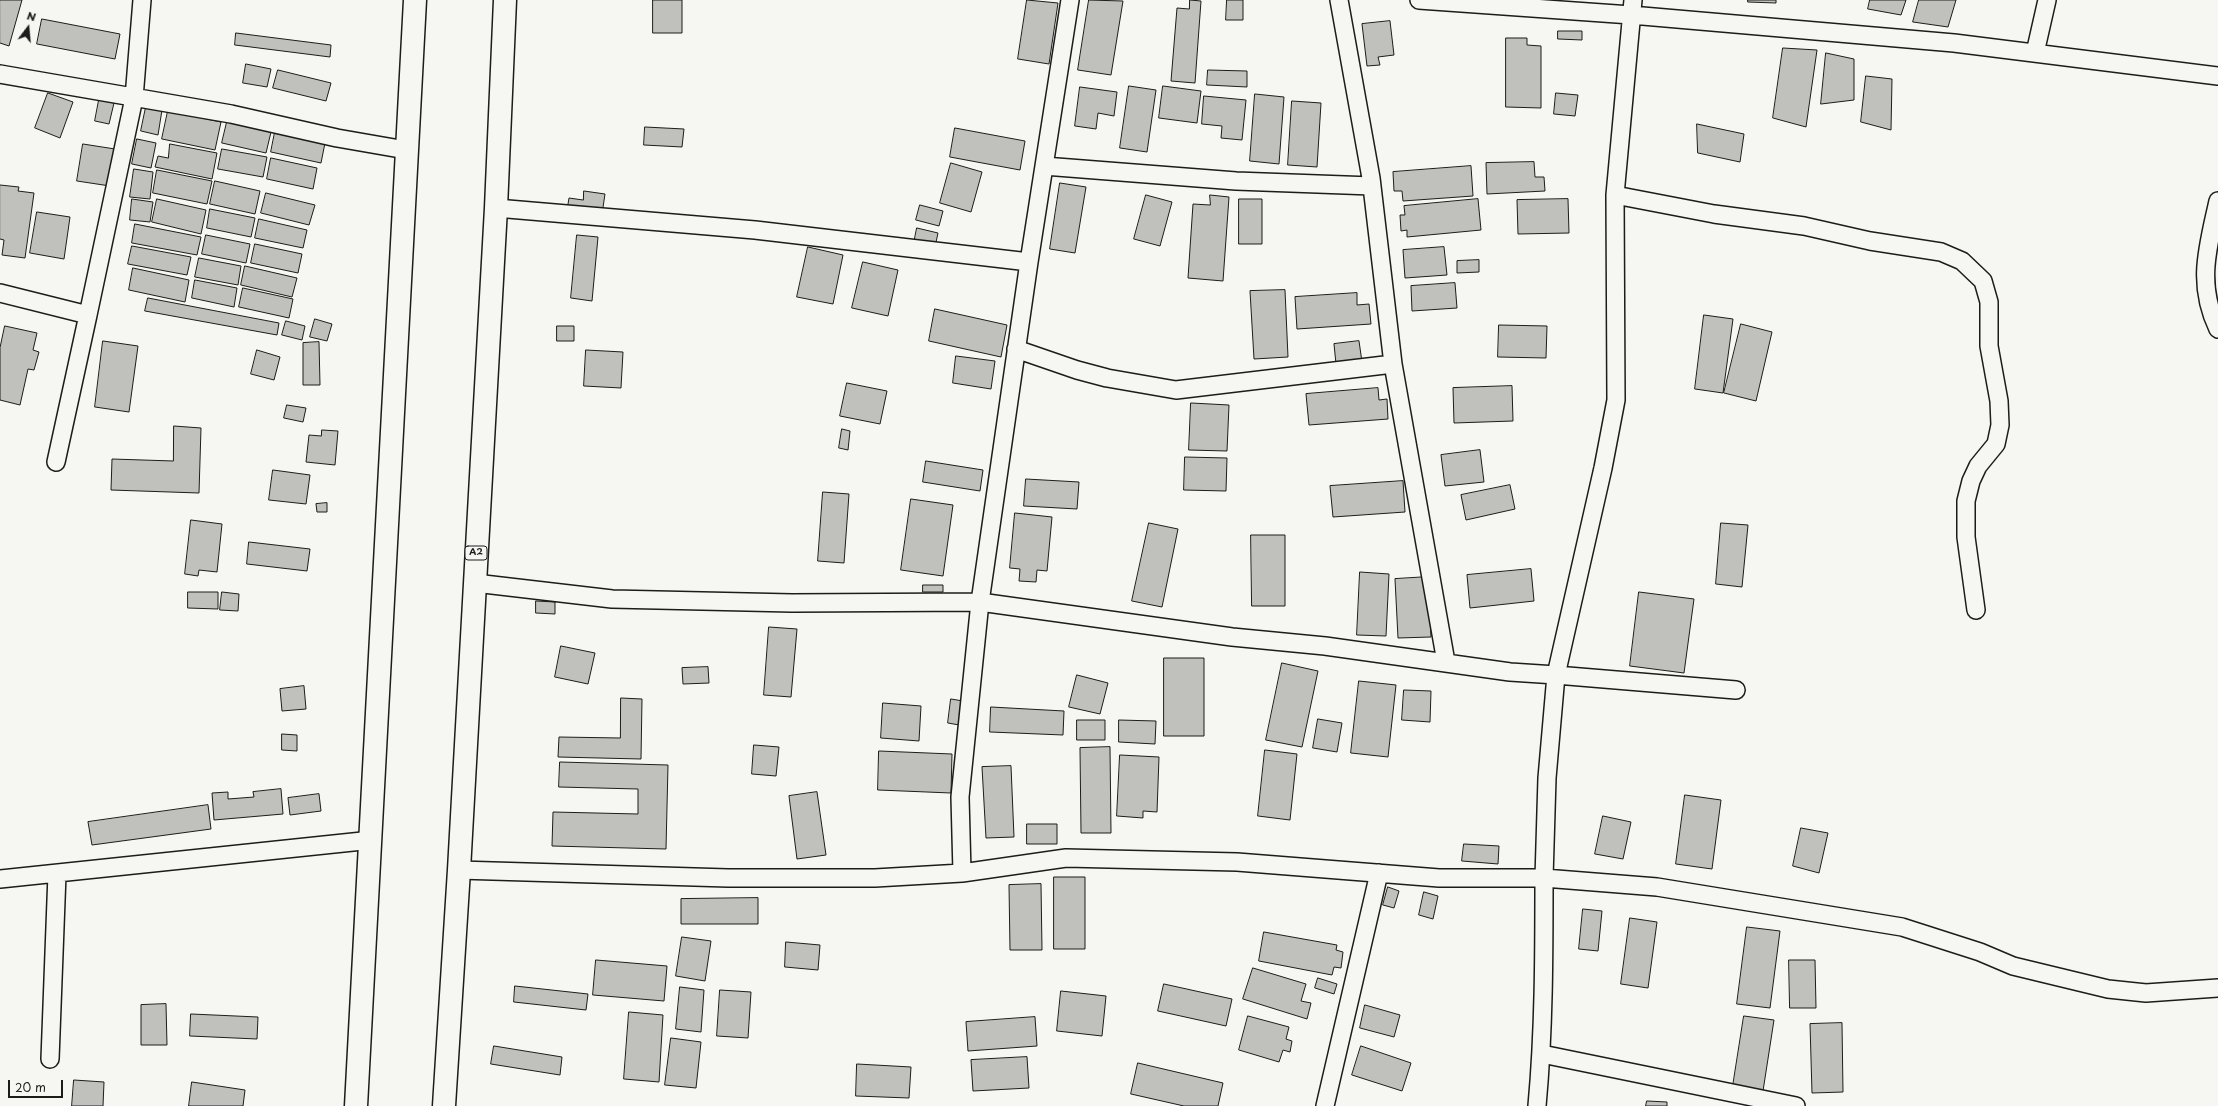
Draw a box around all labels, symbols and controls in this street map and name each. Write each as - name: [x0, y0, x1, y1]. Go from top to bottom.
- text: N: [25, 7, 38, 25]
- north arrow: [8, 8, 48, 48]
- road number: A2: [465, 546, 487, 560]
- scale bar: [10, 1072, 65, 1098]
- text: 20 m: [15, 1078, 46, 1096]

